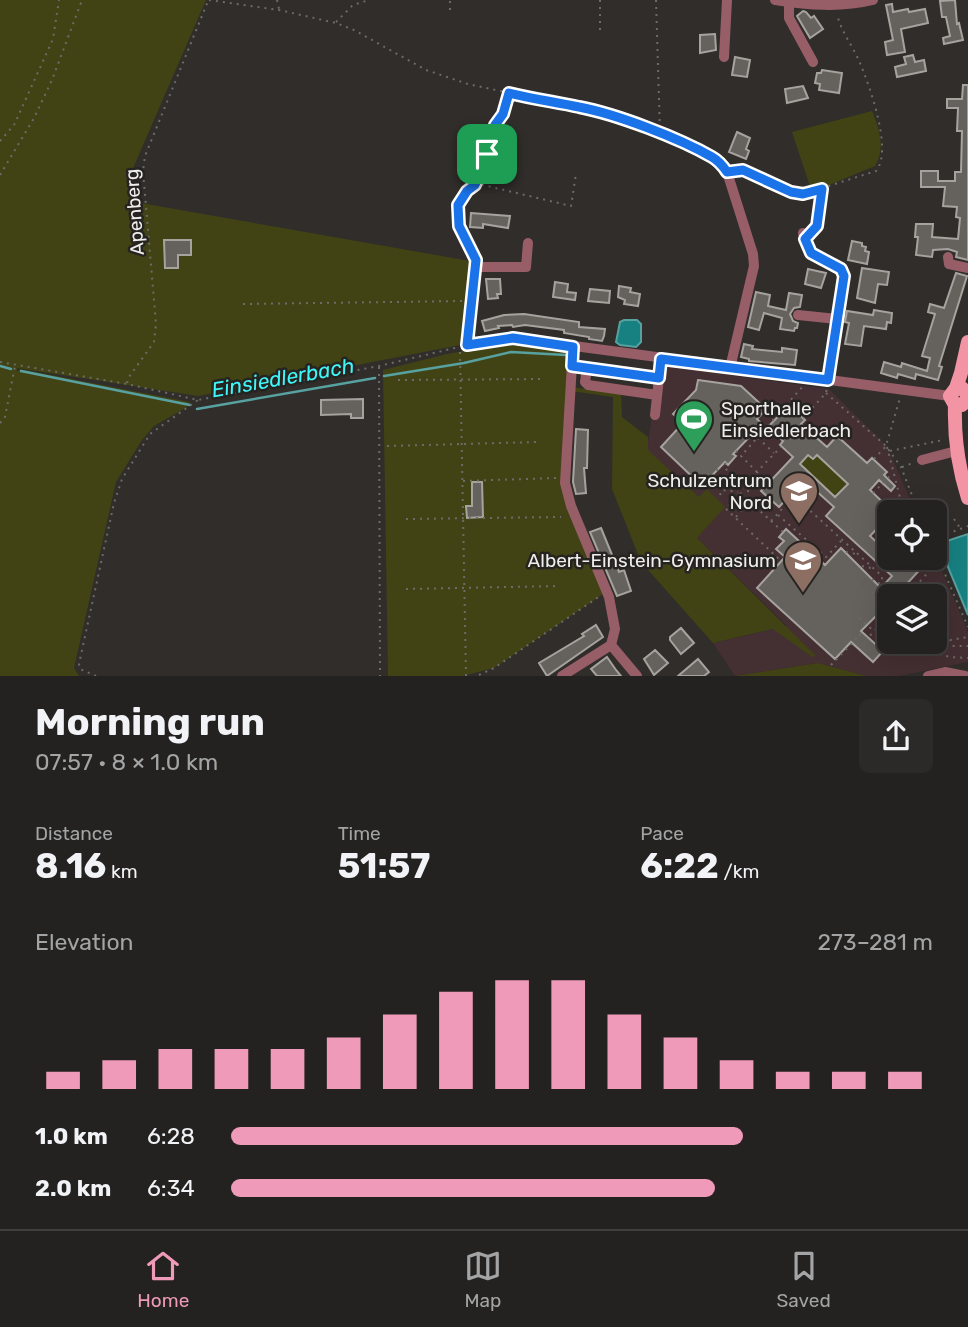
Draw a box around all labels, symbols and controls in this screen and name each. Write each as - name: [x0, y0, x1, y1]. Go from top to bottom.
- pin: [457, 124, 517, 184]
- icon: arrive: [468, 135, 506, 173]
- street label: Apenberg: [120, 168, 149, 256]
- water label: Einsiedlerbach: [210, 353, 356, 402]
- place label: Sporthalle Einsiedlerbach: [721, 397, 851, 442]
- sports icon: Sporthalle Einsiedlerbach: [673, 398, 715, 453]
- place label: Schulzentrum Nord: [648, 469, 772, 514]
- school or university icon: Schulzentrum Nord: [778, 470, 820, 525]
- map controls: [877, 500, 947, 654]
- button: locate: [877, 500, 947, 570]
- school or university icon: Albert-Einstein-Gymnasium: [782, 539, 824, 594]
- place label: Albert-Einstein-Gymnasium: [528, 549, 776, 572]
- button: layers: [877, 584, 947, 654]
- text: Morning run: [35, 699, 265, 745]
- button: share: [859, 699, 933, 773]
- text: 07:57 · 8 × 1.0 km: [35, 748, 218, 776]
- text: Distance: [35, 822, 113, 845]
- text: Time: [338, 822, 381, 845]
- text: Pace: [640, 822, 684, 845]
- text: 8.16: [35, 845, 106, 887]
- text: 51:57: [338, 845, 430, 887]
- text: 6:22: [640, 845, 719, 887]
- text: km: [106, 860, 138, 883]
- text: /km: [719, 860, 759, 883]
- text: Elevation: [35, 928, 134, 956]
- text: 273–281 m: [818, 928, 933, 956]
- text: 1.0 km: [35, 1122, 108, 1150]
- text: 6:28: [147, 1122, 195, 1150]
- text: 2.0 km: [35, 1174, 111, 1202]
- text: 6:34: [147, 1174, 195, 1202]
- tab: Home: [137, 1247, 189, 1312]
- tab: Map: [464, 1247, 502, 1312]
- tab: Saved: [776, 1247, 831, 1312]

